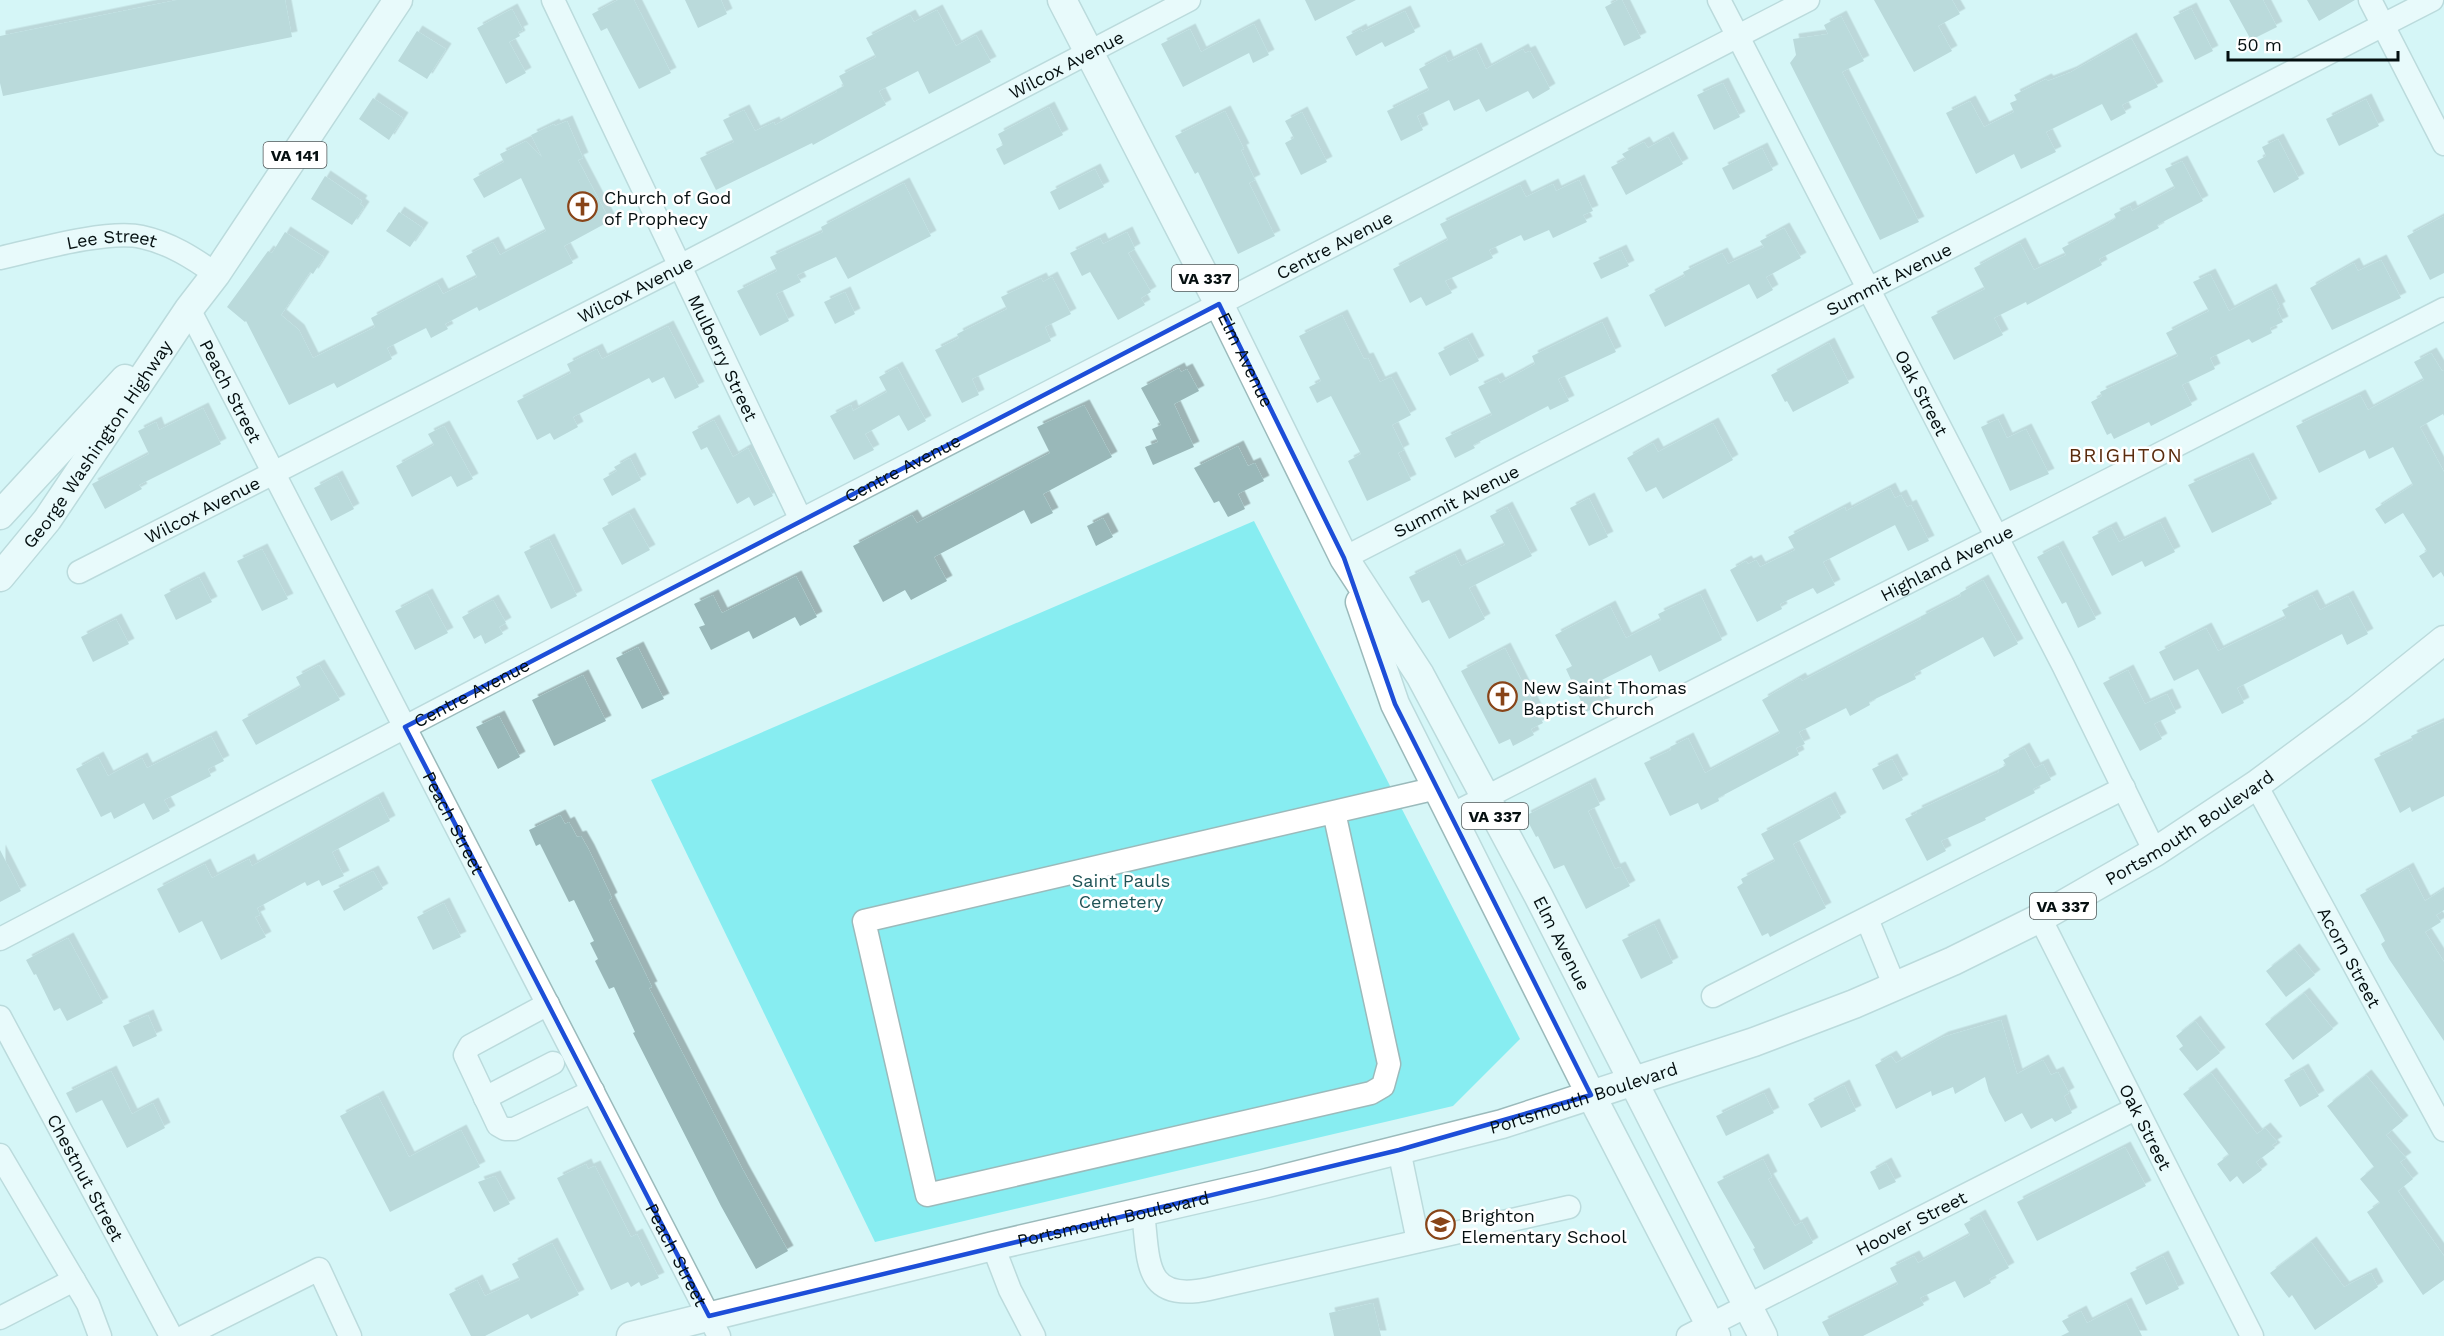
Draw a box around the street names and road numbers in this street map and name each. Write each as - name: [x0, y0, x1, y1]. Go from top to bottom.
- street label: Wilcox Avenue: [1005, 26, 1127, 103]
- road number: VA 141: [264, 142, 326, 168]
- street label: Centre Avenue: [1272, 206, 1396, 283]
- street label: Lee Street: [64, 225, 160, 253]
- street label: Summit Avenue: [1822, 238, 1955, 320]
- street label: Wilcox Avenue: [574, 251, 696, 327]
- road number: VA 337: [1172, 265, 1238, 291]
- street label: Mulberry Street: [684, 291, 763, 424]
- street label: Elm Avenue: [1214, 309, 1279, 410]
- street label: George Washington Highway: [18, 335, 176, 552]
- street label: Peach Street: [196, 336, 267, 446]
- street label: Oak Street: [1891, 346, 1953, 439]
- street label: Centre Avenue: [841, 429, 964, 506]
- street label: Summit Avenue: [1390, 460, 1522, 541]
- street label: Wilcox Avenue: [141, 471, 263, 547]
- street label: Highland Avenue: [1877, 520, 2016, 605]
- street label: Centre Avenue: [410, 653, 533, 731]
- street label: Portsmouth Boulevard: [2101, 765, 2278, 889]
- street label: Peach Street: [419, 768, 490, 878]
- road number: VA 337: [1462, 803, 1528, 829]
- street label: Elm Avenue: [1530, 892, 1595, 994]
- road number: VA 337: [2030, 893, 2096, 919]
- street label: Acorn Street: [2314, 903, 2386, 1011]
- street label: Portsmouth Boulevard: [1487, 1057, 1680, 1137]
- street label: Oak Street: [2115, 1080, 2177, 1174]
- street label: Chestnut Street: [43, 1110, 129, 1245]
- street label: Portsmouth Boulevard: [1015, 1186, 1211, 1251]
- street label: Hoover Street: [1852, 1186, 1970, 1260]
- street label: Peach Street: [642, 1199, 712, 1310]

